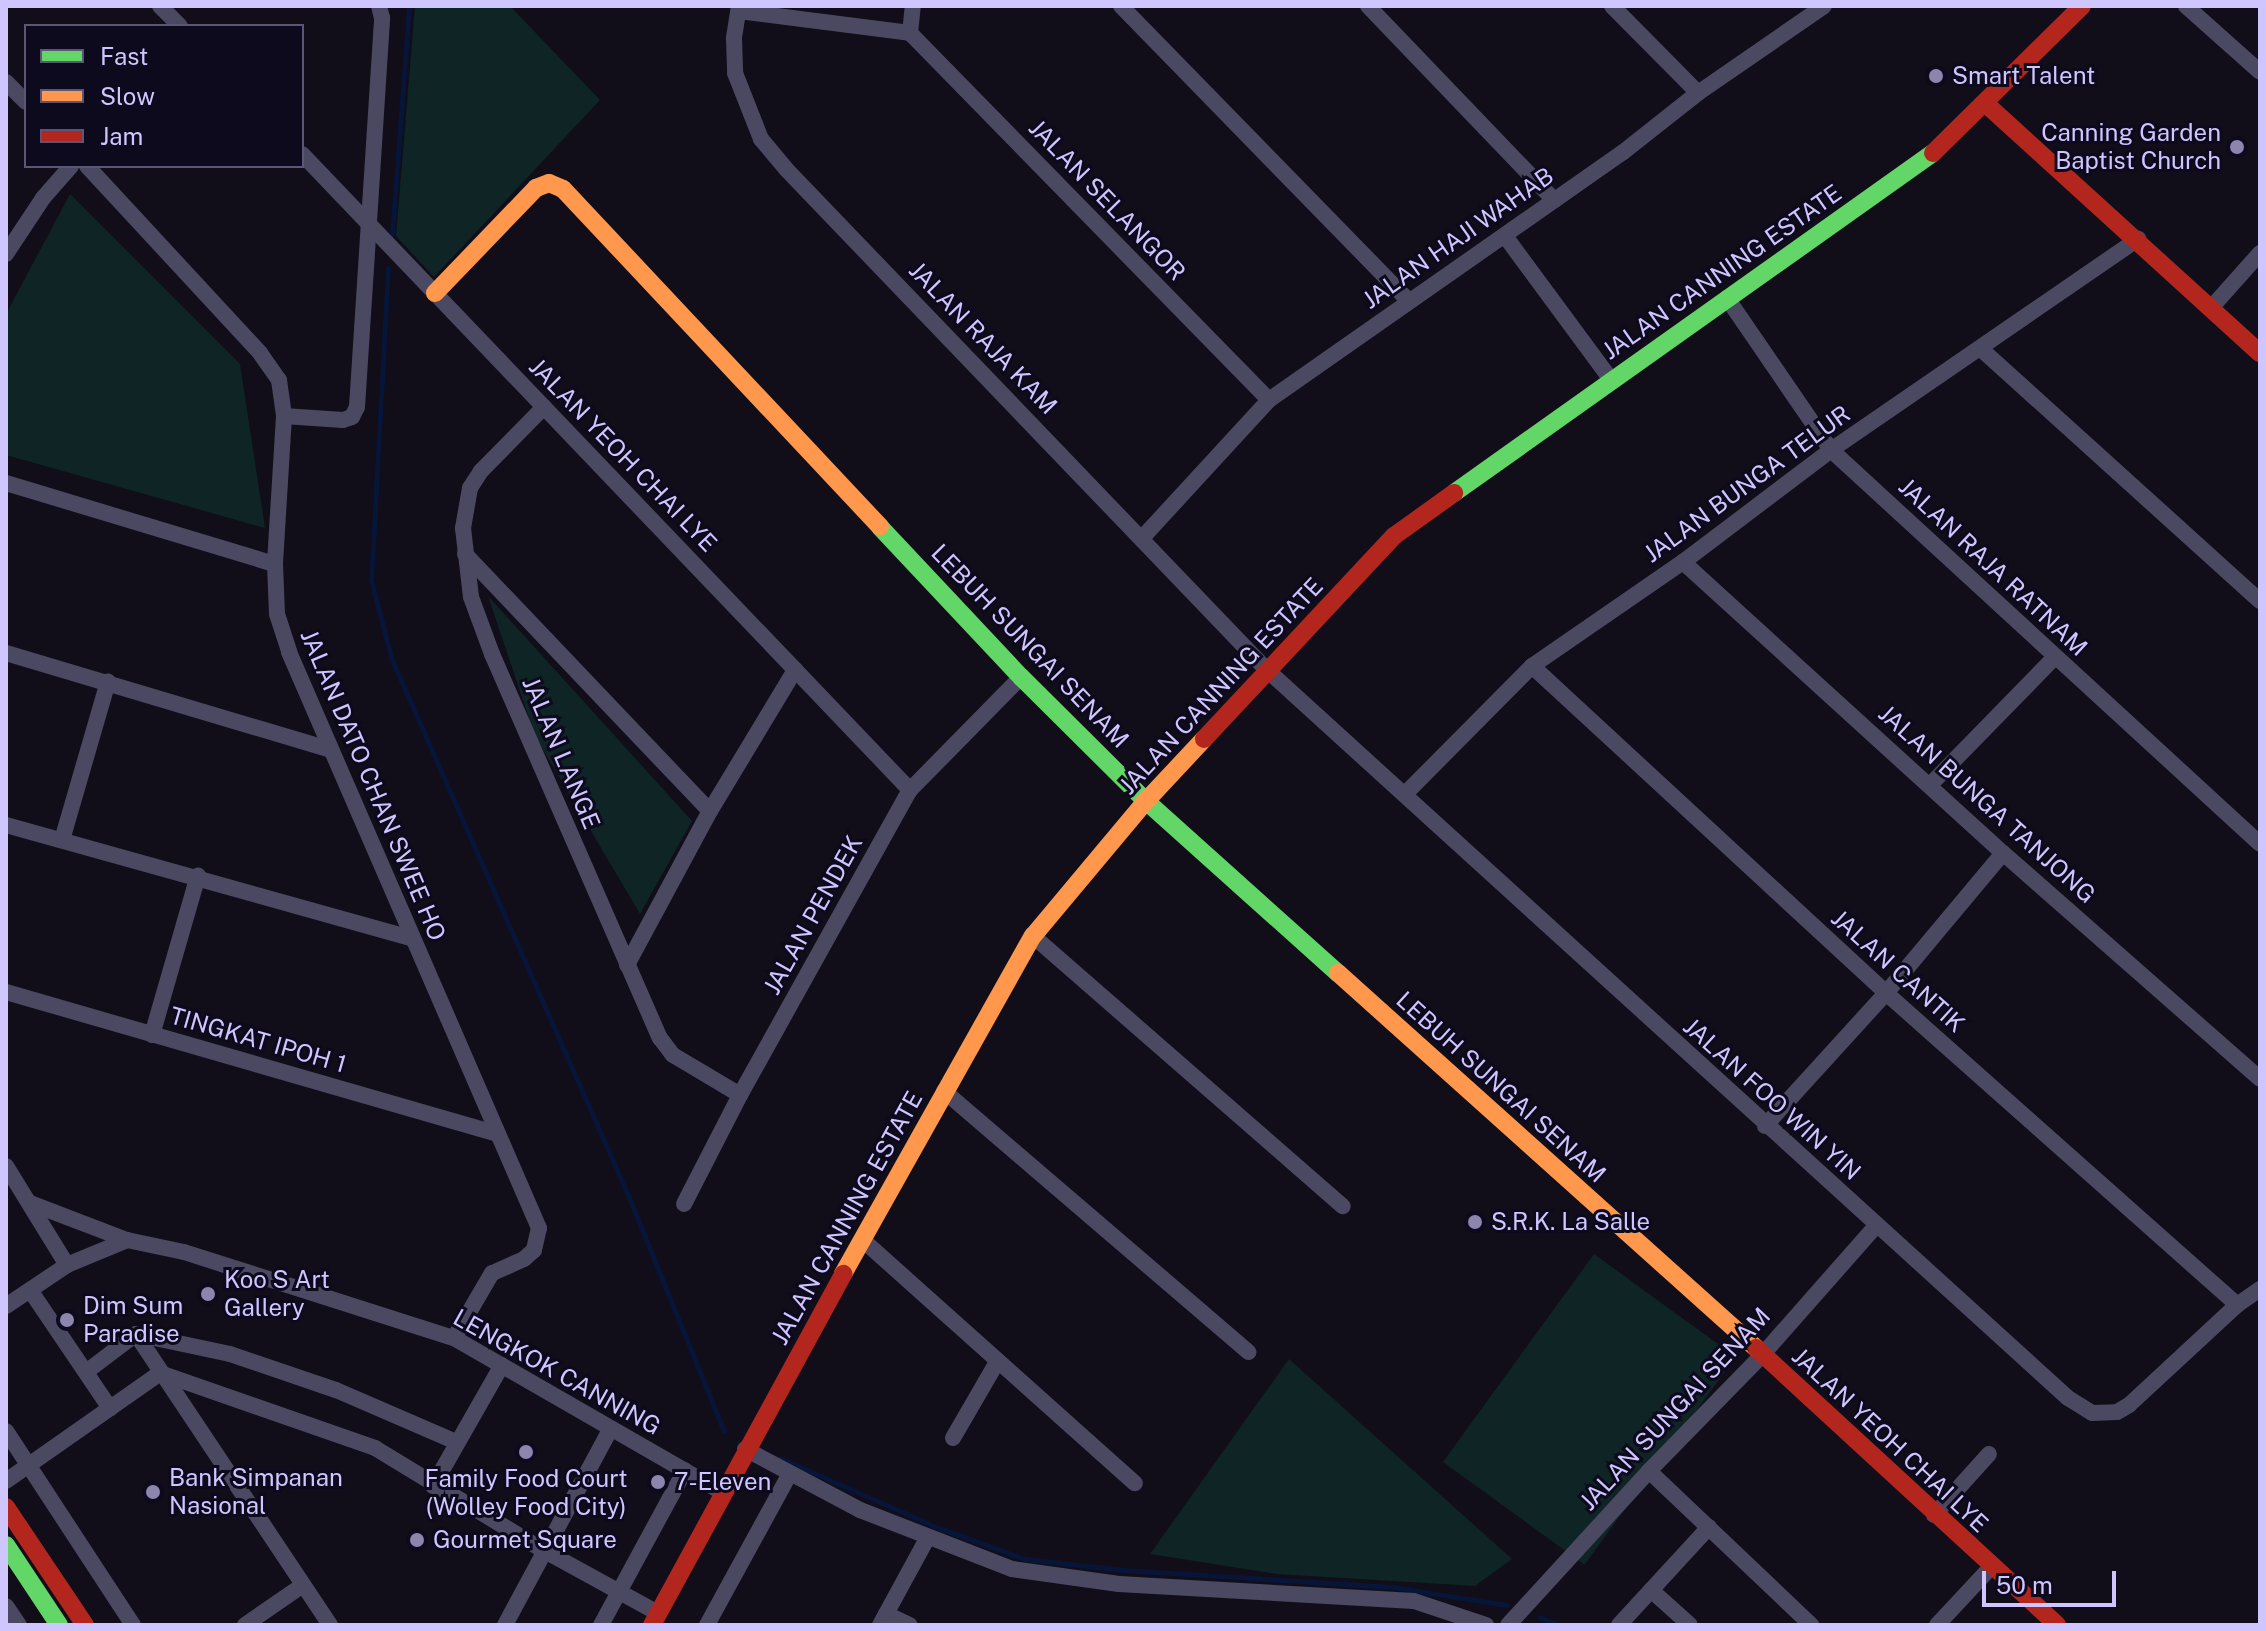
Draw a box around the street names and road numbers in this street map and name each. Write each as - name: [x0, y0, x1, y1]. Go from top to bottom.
- street label: JALAN SELANGOR: [1023, 114, 1191, 286]
- street label: JALAN HAJI WAHAB: [1357, 161, 1559, 315]
- street label: JALAN CANNING ESTATE: [1597, 178, 1847, 366]
- street label: JALAN RAJA KAM: [903, 256, 1063, 420]
- street label: JALAN YEOH CHAI LYE: [523, 352, 723, 558]
- street label: JALAN BUNGA TELUR: [1638, 399, 1856, 569]
- street label: JALAN RAJA RATNAM: [1893, 472, 2093, 662]
- street label: LEBUH SUNGAI SENAM: [925, 538, 1135, 754]
- street label: JALAN CANNING ESTATE: [1113, 572, 1329, 800]
- street label: JALAN DATO CHAN SWEE HO: [294, 625, 452, 945]
- street label: JALAN LANGE: [516, 673, 606, 833]
- street label: JALAN BUNGA TANJONG: [1873, 699, 2101, 909]
- street label: JALAN PENDEK: [757, 831, 869, 999]
- street label: JALAN CANTIK: [1825, 904, 1971, 1038]
- street label: LEBUH SUNGAI SENAM: [1390, 985, 1612, 1189]
- street label: TINGKAT IPOH 1: [166, 1001, 350, 1079]
- street label: JALAN FOO WIN YIN: [1677, 1012, 1867, 1186]
- street label: JALAN CANNING ESTATE: [765, 1086, 929, 1350]
- street label: JALAN SUNGAI SENAM: [1574, 1302, 1776, 1516]
- street label: LENGKOK CANNING: [448, 1303, 666, 1441]
- street label: JALAN YEOH CHAI LYE: [1786, 1342, 1994, 1538]

